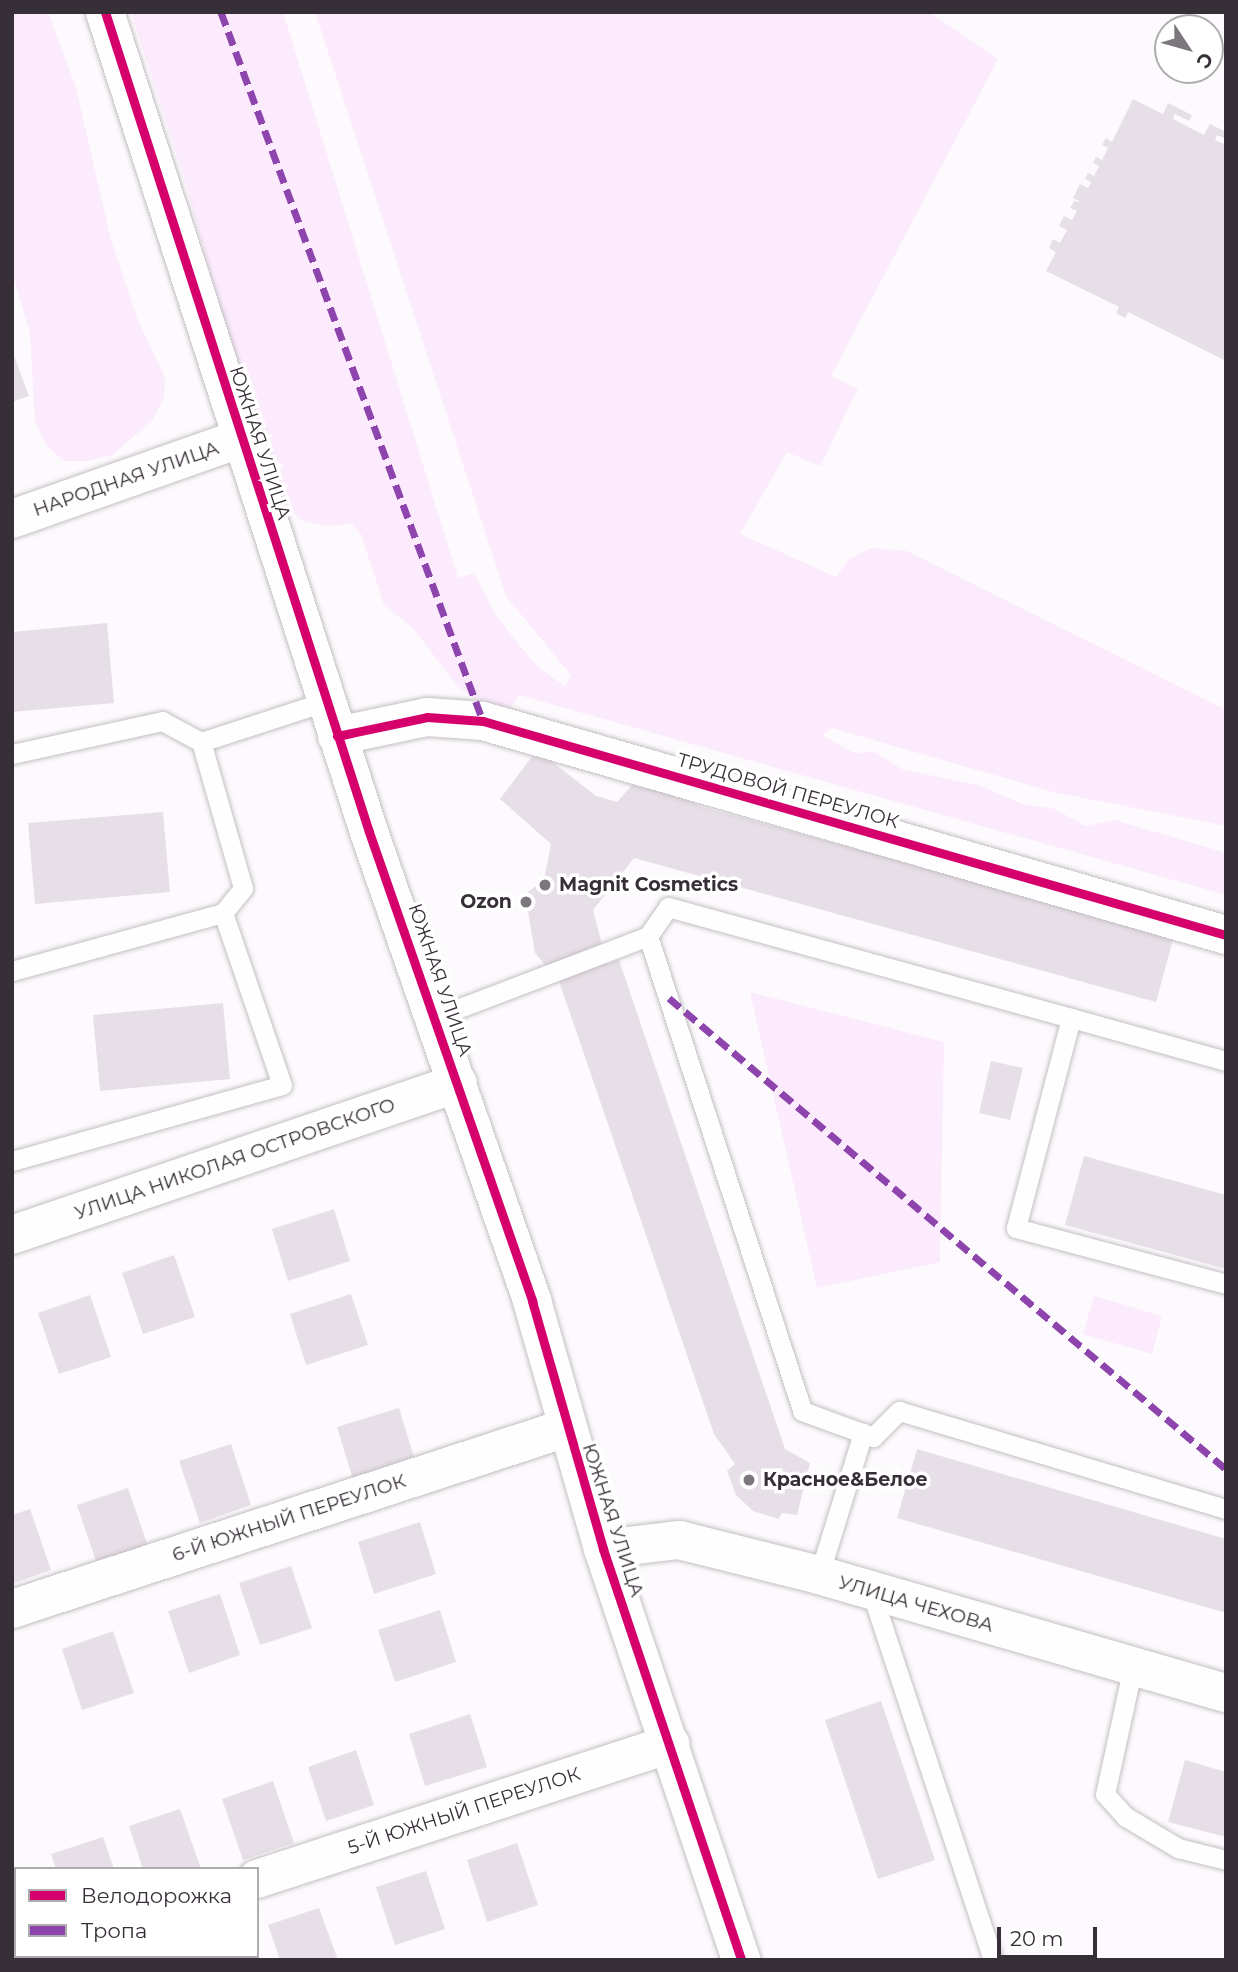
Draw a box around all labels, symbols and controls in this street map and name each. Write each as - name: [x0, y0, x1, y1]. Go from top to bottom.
- north arrow: [1154, 14, 1224, 84]
- text: С: [1191, 48, 1218, 73]
- street label: ЮЖНАЯ УЛИЦА: [224, 363, 296, 523]
- street label: НАРОДНАЯ УЛИЦА: [30, 436, 222, 522]
- street label: ТРУДОВОЙ ПЕРЕУЛОК: [674, 748, 902, 834]
- place label: Magnit Cosmetics: [559, 874, 738, 896]
- marker: Magnit Cosmetics: [537, 877, 553, 893]
- place label: Ozon: [460, 891, 512, 913]
- marker: Ozon: [518, 894, 534, 910]
- street label: ЮЖНАЯ УЛИЦА: [403, 901, 477, 1059]
- street label: УЛИЦА НИКОЛАЯ ОСТРОВСКОГО: [72, 1093, 398, 1225]
- street label: ЮЖНАЯ УЛИЦА: [577, 1440, 649, 1600]
- street label: 6-Й ЮЖНЫЙ ПЕРЕУЛОК: [169, 1469, 409, 1567]
- place label: Красное&Белое: [763, 1469, 928, 1491]
- marker: Красное&Белое: [741, 1472, 757, 1488]
- street label: УЛИЦА ЧЕХОВА: [836, 1571, 996, 1637]
- street label: 5-Й ЮЖНЫЙ ПЕРЕУЛОК: [345, 1763, 583, 1859]
- legend: [14, 1867, 259, 1958]
- text: Велодорожка: [81, 1883, 232, 1908]
- scale bar: [1000, 1912, 1100, 1956]
- text: Тропа: [81, 1918, 147, 1943]
- text: 20 m: [1010, 1926, 1064, 1951]

